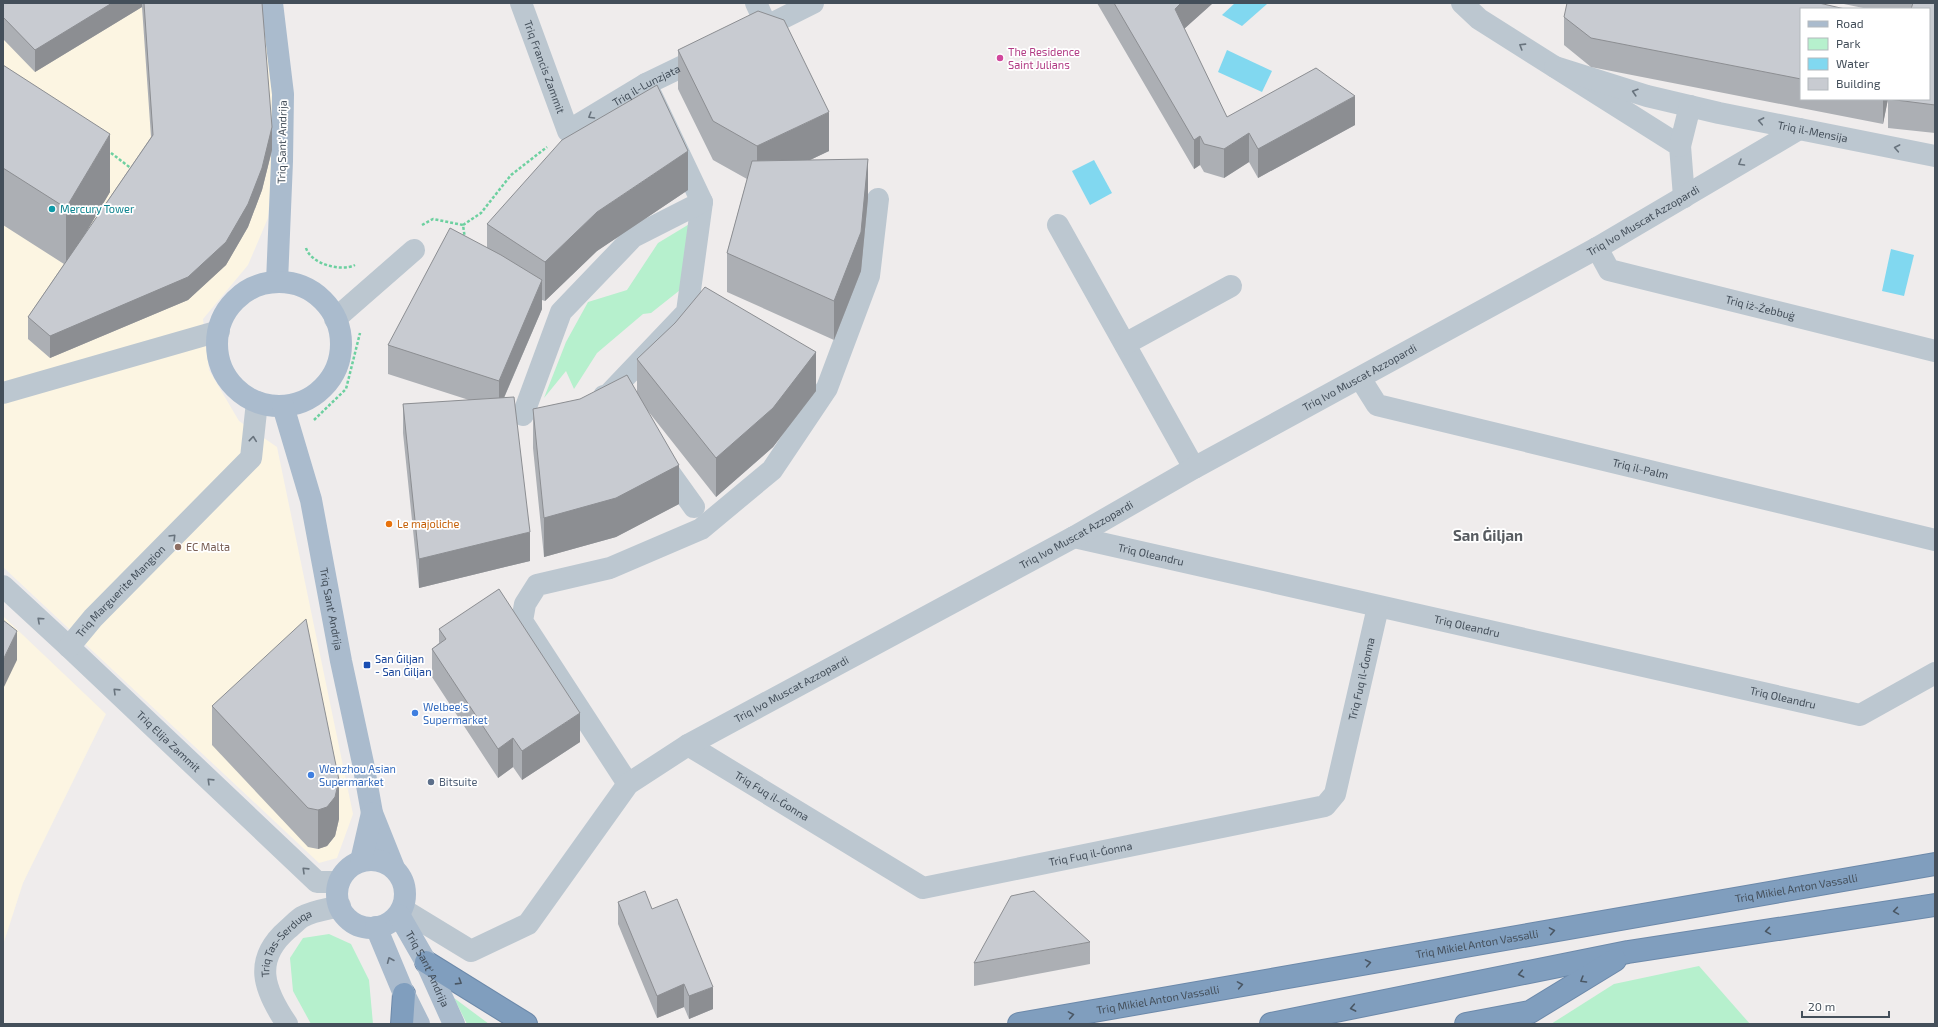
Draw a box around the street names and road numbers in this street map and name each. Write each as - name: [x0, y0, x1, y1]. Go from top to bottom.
- street label: Triq Francis Zammit: [522, 18, 568, 115]
- street label: Triq il-Lunzjata: [610, 62, 682, 109]
- street label: Triq Sant' Andrija: [274, 100, 290, 184]
- street label: Triq il-Mensija: [1777, 118, 1849, 144]
- street label: Triq Ivo Muscat Azzopardi: [1584, 182, 1701, 258]
- street label: Triq iż-Żebbuġ: [1724, 292, 1797, 322]
- street label: Triq Ivo Muscat Azzopardi: [1300, 341, 1419, 414]
- street label: Triq il-Palm: [1611, 455, 1670, 481]
- street label: Triq Ivo Muscat Azzopardi: [1017, 497, 1135, 571]
- street label: Triq Oleandru: [1117, 540, 1185, 568]
- street label: Triq Marguerite Mangion: [73, 542, 167, 640]
- street label: Triq Sant' Andrija: [318, 566, 346, 651]
- street label: Triq Oleandru: [1433, 612, 1501, 639]
- street label: Triq Fuq il-Ġonna: [1345, 636, 1377, 722]
- street label: Triq Ivo Muscat Azzopardi: [732, 653, 851, 725]
- street label: Triq Oleandru: [1749, 683, 1817, 711]
- street label: Triq Elija Zammit: [134, 708, 204, 774]
- street label: Triq Fuq il-Ġonna: [732, 768, 812, 823]
- street label: Triq Fuq il-Ġonna: [1048, 839, 1133, 868]
- street label: Triq Mikiel Anton Vassalli: [1734, 871, 1859, 905]
- street label: Triq Tas-Serduqa: [258, 906, 313, 978]
- street label: Triq Mikiel Anton Vassalli: [1415, 926, 1539, 961]
- street label: Triq Sant' Andrija: [403, 928, 452, 1009]
- street label: Triq Mikiel Anton Vassalli: [1095, 982, 1220, 1016]

